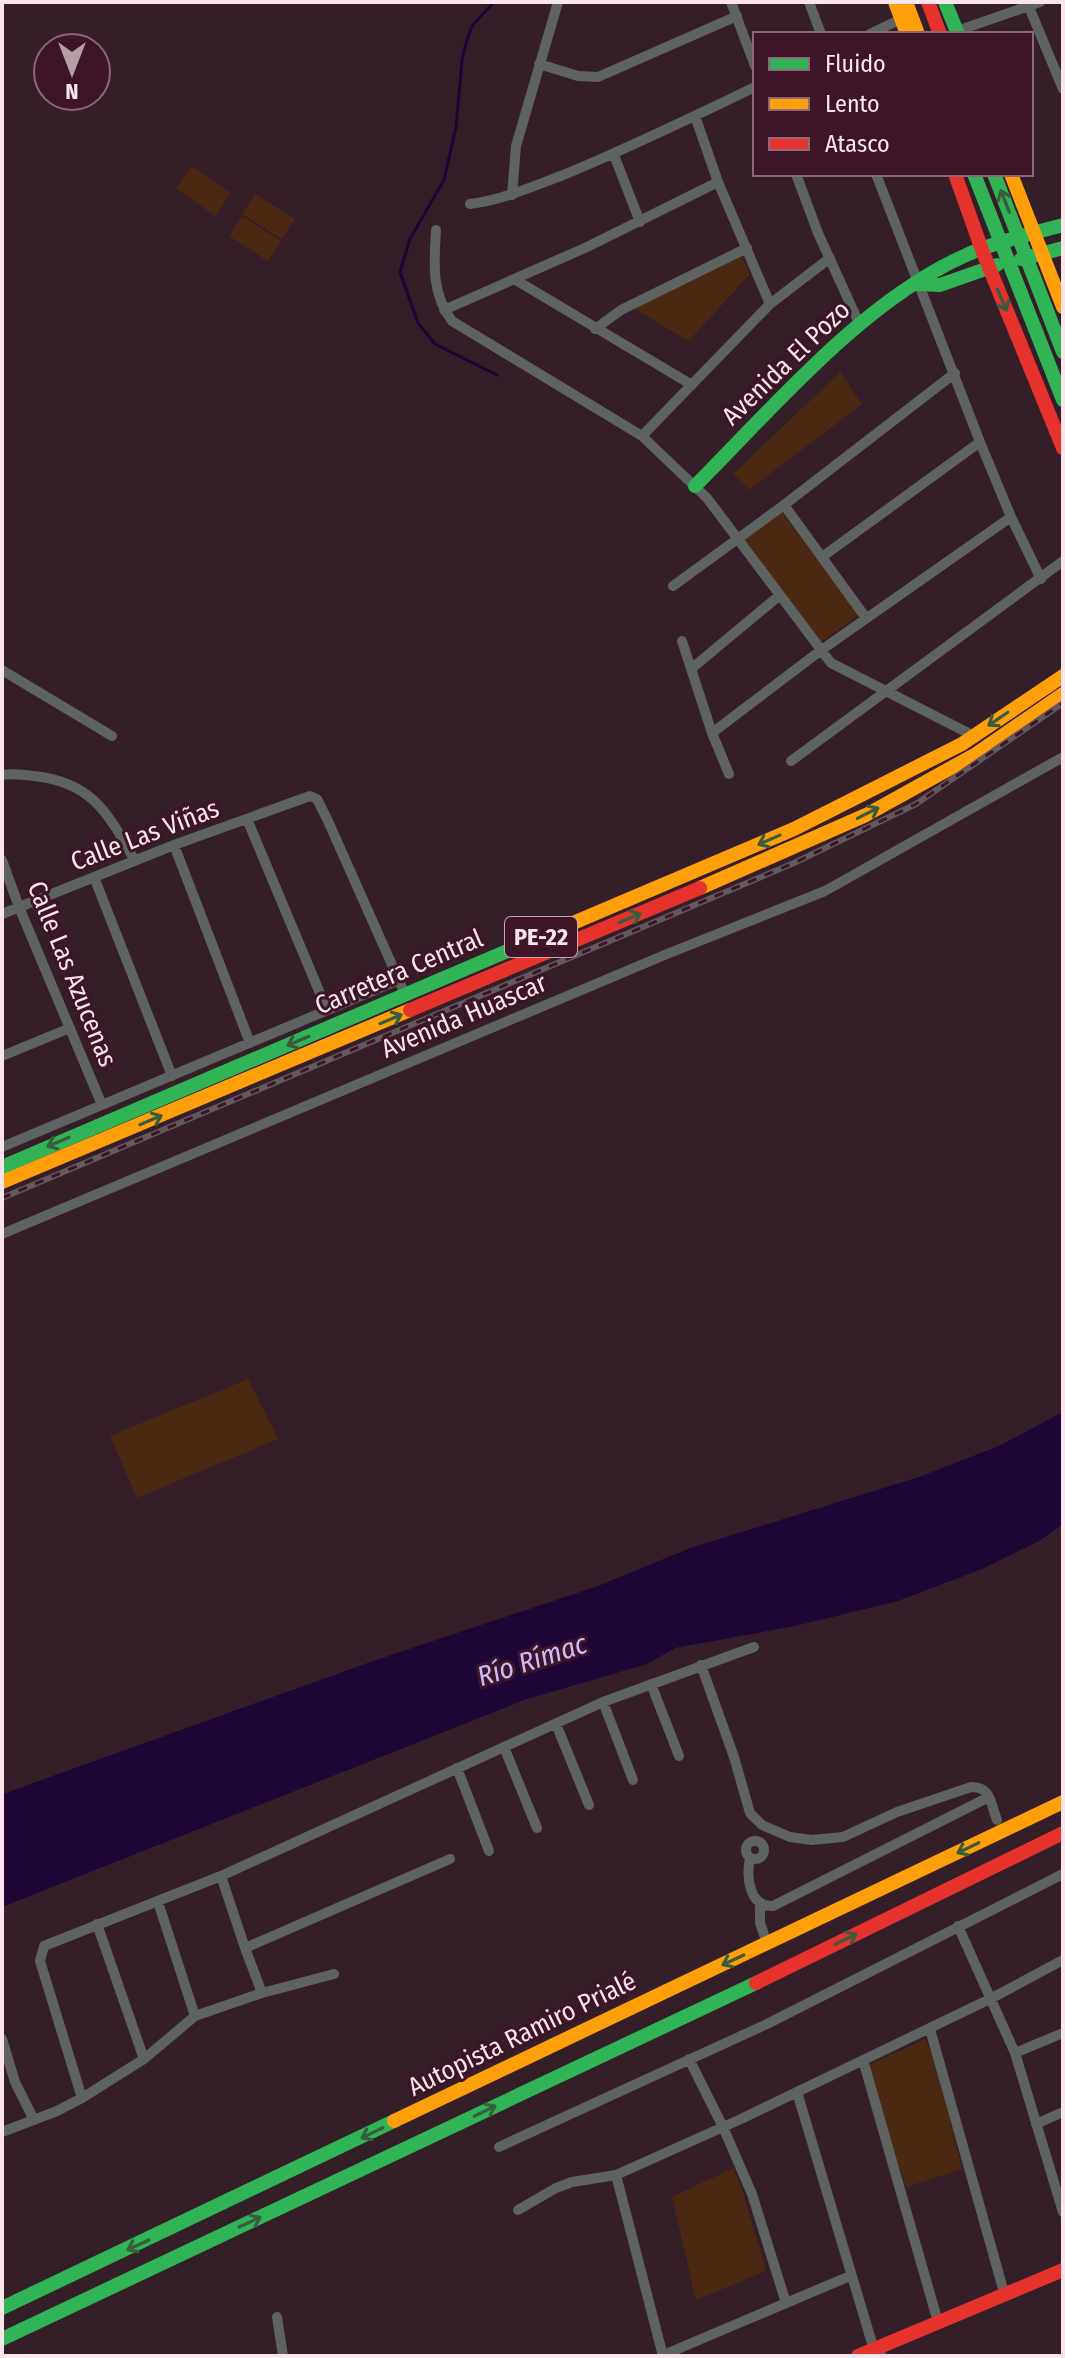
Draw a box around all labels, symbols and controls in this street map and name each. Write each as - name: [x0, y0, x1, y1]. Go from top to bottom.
- north arrow: [32, 32, 112, 112]
- legend: [753, 32, 1033, 176]
- text: Fluido: [825, 50, 886, 78]
- text: N: [65, 78, 79, 105]
- text: Lento: [825, 90, 880, 118]
- text: Atasco: [825, 130, 890, 158]
- one-way arrow: [997, 189, 1011, 214]
- one-way arrow: [995, 287, 1010, 311]
- street label: Avenida El Pozo: [715, 294, 857, 432]
- one-way arrow: [988, 711, 1010, 728]
- street label: Calle Las Viñas: [67, 793, 223, 877]
- one-way arrow: [856, 805, 880, 820]
- one-way arrow: [757, 834, 781, 849]
- street label: Calle Las Azucenas: [21, 877, 123, 1071]
- one-way arrow: [618, 909, 642, 924]
- road number: PE-22: [505, 917, 577, 957]
- street label: Carretera Central: [310, 923, 488, 1021]
- street label: Avenida Huascar: [377, 967, 551, 1065]
- one-way arrow: [378, 1010, 403, 1025]
- one-way arrow: [286, 1035, 311, 1050]
- one-way arrow: [138, 1111, 163, 1126]
- one-way arrow: [46, 1136, 71, 1151]
- water label: Río Rímac: [473, 1626, 592, 1693]
- one-way arrow: [956, 1841, 980, 1856]
- one-way arrow: [834, 1931, 858, 1946]
- one-way arrow: [721, 1953, 745, 1968]
- street label: Autopista Ramiro Prialé: [403, 1965, 641, 2103]
- one-way arrow: [473, 2103, 497, 2118]
- one-way arrow: [361, 2126, 385, 2141]
- one-way arrow: [238, 2214, 262, 2229]
- one-way arrow: [126, 2238, 150, 2253]

